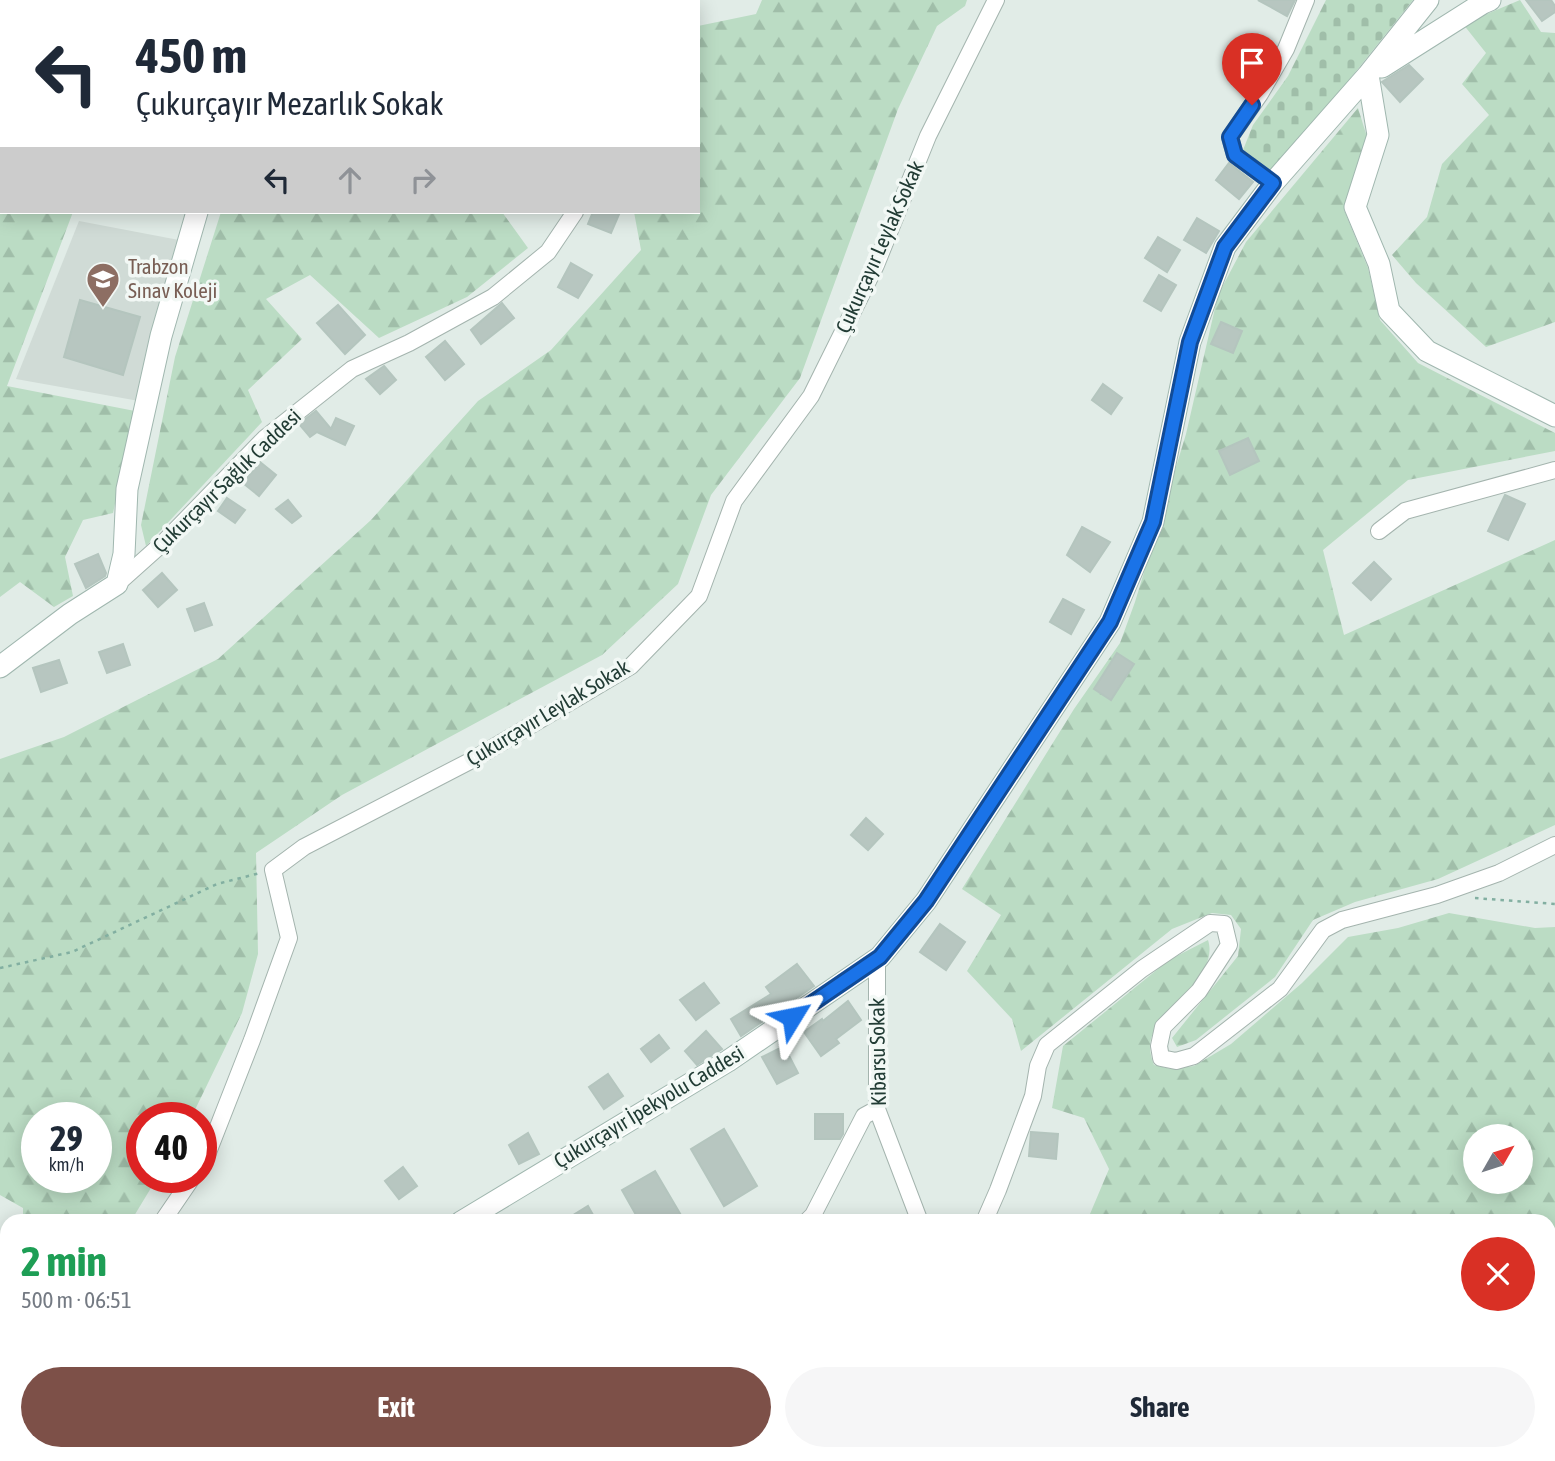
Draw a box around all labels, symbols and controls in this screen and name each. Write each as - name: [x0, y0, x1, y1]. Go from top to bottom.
- text: 450 m: [136, 27, 247, 83]
- icon: left: [21, 28, 112, 119]
- pin: [1222, 33, 1282, 105]
- icon: arrive: [1233, 44, 1271, 82]
- text: Çukurçayır Mezarlık Sokak: [136, 85, 444, 122]
- street label: Çukurçayır Leylak Sokak: [830, 157, 928, 336]
- icon: left: [258, 161, 296, 199]
- icon: ahead: [331, 161, 369, 199]
- icon: right: [404, 161, 442, 199]
- place label: Trabzon Sınav Koleji: [128, 254, 217, 302]
- school or university icon: Trabzon Sınav Koleji: [84, 260, 122, 309]
- street label: Çukurçayır Sağlık Caddesi: [147, 403, 305, 557]
- street label: Çukurçayır Leylak Sokak: [462, 654, 633, 770]
- position arrow: [755, 980, 829, 1054]
- street label: Kibarsu Sokak: [864, 998, 890, 1106]
- street label: Çukurçayır İpekyolu Caddesi: [549, 1040, 748, 1172]
- speed limit sign: 40: [126, 1102, 217, 1193]
- text: 29: [50, 1118, 83, 1158]
- north arrow: [1463, 1124, 1533, 1194]
- map controls: [1463, 1124, 1533, 1194]
- text: km/h: [49, 1154, 84, 1175]
- text: 2 min: [21, 1237, 107, 1285]
- button: close: [1461, 1237, 1535, 1311]
- text: 500 m · 06:51: [21, 1287, 132, 1313]
- button: Exit: [21, 1367, 771, 1447]
- button: Share: [785, 1367, 1535, 1447]

